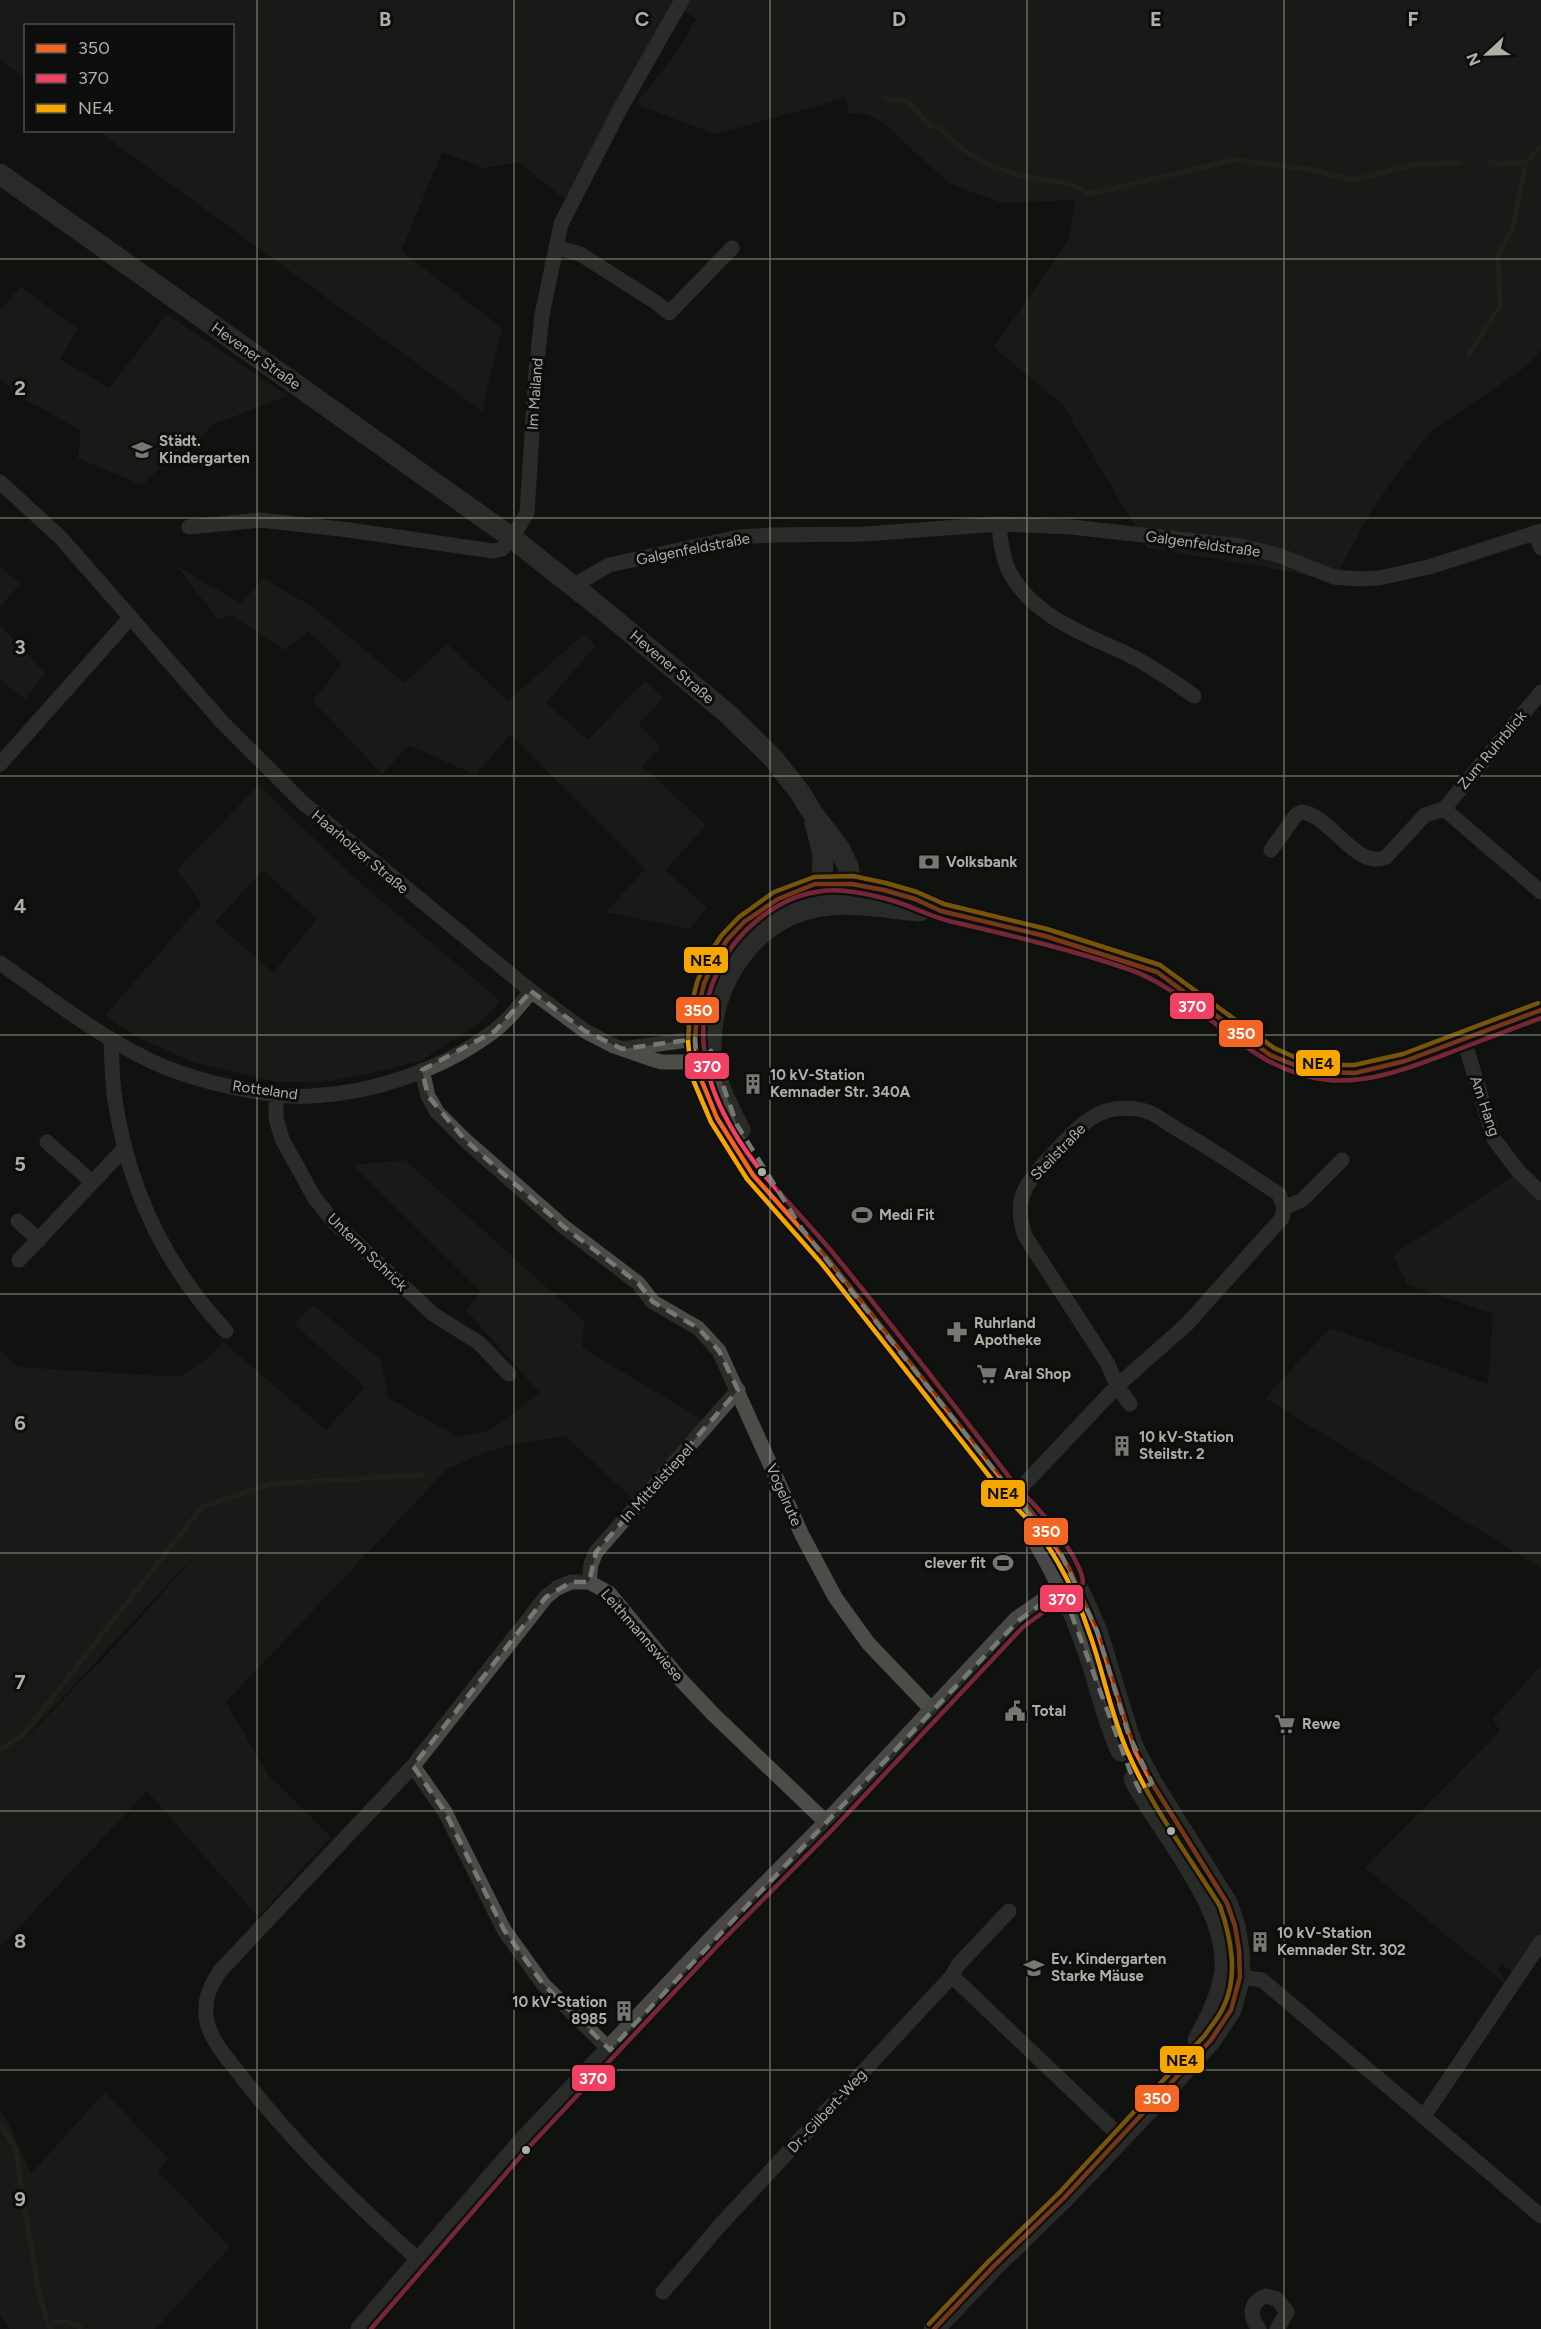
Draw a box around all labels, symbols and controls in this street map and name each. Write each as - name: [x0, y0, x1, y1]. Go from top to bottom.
- text: B: [379, 7, 391, 31]
- text: C: [635, 7, 649, 31]
- text: D: [892, 7, 906, 31]
- text: E: [1150, 7, 1162, 31]
- text: F: [1407, 7, 1419, 31]
- legend: [24, 24, 234, 132]
- north arrow: [1457, 24, 1517, 84]
- text: 350: [78, 37, 110, 59]
- text: N: [1462, 50, 1485, 69]
- text: 370: [78, 67, 109, 89]
- text: NE4: [78, 97, 114, 119]
- street label: Hevener Straße: [208, 319, 304, 393]
- street label: Im Mailand: [523, 357, 547, 431]
- text: 2: [14, 376, 26, 400]
- place label: Städt. Kindergarten: [159, 432, 250, 467]
- school or university icon: Städt. Kindergarten: [130, 438, 154, 462]
- street label: Galgenfeldstraße: [1145, 527, 1261, 561]
- street label: Galgenfeldstraße: [635, 529, 751, 569]
- street label: Hevener Straße: [626, 626, 718, 708]
- text: 3: [14, 635, 26, 659]
- street label: Zum Ruhrblick: [1454, 707, 1530, 793]
- street label: Haarholzer Straße: [308, 806, 412, 898]
- bank icon: Volksbank: [917, 850, 941, 874]
- place label: Volksbank: [946, 853, 1017, 871]
- text: 4: [14, 894, 27, 918]
- line badge: NE4: [683, 946, 729, 974]
- text: NE4: [690, 951, 722, 970]
- line badge: 370: [1169, 992, 1215, 1020]
- line badge: 350: [675, 996, 720, 1024]
- text: 370: [1178, 997, 1206, 1016]
- text: 350: [684, 1001, 712, 1020]
- line badge: 350: [1218, 1019, 1264, 1048]
- text: 350: [1227, 1024, 1255, 1043]
- line badge: NE4: [1295, 1049, 1341, 1077]
- line badge: 370: [684, 1052, 730, 1080]
- text: NE4: [1302, 1054, 1334, 1073]
- text: 370: [693, 1057, 721, 1076]
- place label: 10 kV-Station Kemnader Str. 340A: [770, 1066, 911, 1101]
- building icon: 10 kV-Station Kemnader Str. 340A: [741, 1072, 765, 1096]
- street label: Am Hang: [1466, 1073, 1504, 1139]
- street label: Rotteland: [231, 1077, 299, 1103]
- street label: Steilstraße: [1027, 1120, 1089, 1184]
- text: 5: [14, 1152, 26, 1176]
- unlabelled marker: [756, 1166, 768, 1178]
- sports icon: Medi Fit: [850, 1203, 874, 1227]
- place label: Medi Fit: [879, 1206, 935, 1224]
- street label: Unterm Schrick: [323, 1209, 411, 1295]
- place label: Ruhrland Apotheke: [974, 1314, 1042, 1349]
- pharmacy icon: Ruhrland Apotheke: [945, 1320, 969, 1344]
- supermarket icon: Aral Shop: [975, 1362, 999, 1386]
- place label: Aral Shop: [1004, 1365, 1071, 1383]
- text: 6: [14, 1411, 26, 1435]
- place label: 10 kV-Station Steilstr. 2: [1139, 1428, 1234, 1463]
- building icon: 10 kV-Station Steilstr. 2: [1110, 1434, 1134, 1458]
- street label: In Mittelstiepel: [617, 1440, 697, 1526]
- street label: Vogelrute: [762, 1461, 806, 1529]
- line badge: NE4: [980, 1479, 1026, 1508]
- text: NE4: [987, 1484, 1019, 1503]
- line badge: 350: [1023, 1517, 1069, 1546]
- text: 350: [1032, 1522, 1060, 1541]
- sports icon: clever fit: [991, 1551, 1015, 1575]
- place label: clever fit: [925, 1554, 986, 1572]
- line badge: 370: [1039, 1584, 1084, 1613]
- street label: Leithmannswiese: [597, 1585, 687, 1685]
- text: 370: [1048, 1590, 1076, 1609]
- text: 7: [14, 1670, 26, 1694]
- public building icon: Total: [1003, 1699, 1027, 1723]
- place label: Total: [1032, 1702, 1066, 1720]
- supermarket icon: Rewe: [1273, 1712, 1297, 1736]
- place label: Rewe: [1302, 1715, 1341, 1733]
- unlabelled marker: [1165, 1825, 1177, 1837]
- place label: 10 kV-Station Kemnader Str. 302: [1277, 1924, 1406, 1959]
- text: 8: [14, 1929, 26, 1953]
- building icon: 10 kV-Station Kemnader Str. 302: [1248, 1930, 1272, 1954]
- place label: Ev. Kindergarten Starke Mäuse: [1051, 1950, 1166, 1985]
- school or university icon: Ev. Kindergarten Starke Mäuse: [1022, 1956, 1046, 1980]
- place label: 10 kV-Station 8985: [512, 1993, 607, 2028]
- building icon: 10 kV-Station 8985: [612, 1999, 636, 2023]
- line badge: NE4: [1159, 2045, 1205, 2074]
- text: NE4: [1166, 2051, 1198, 2070]
- line badge: 370: [571, 2064, 616, 2092]
- street label: Dr.-Gilbert-Weg: [784, 2065, 870, 2157]
- text: 370: [579, 2069, 607, 2088]
- line badge: 350: [1134, 2084, 1180, 2113]
- text: 350: [1143, 2089, 1171, 2108]
- unlabelled marker: [520, 2144, 532, 2156]
- text: 9: [14, 2187, 26, 2211]

